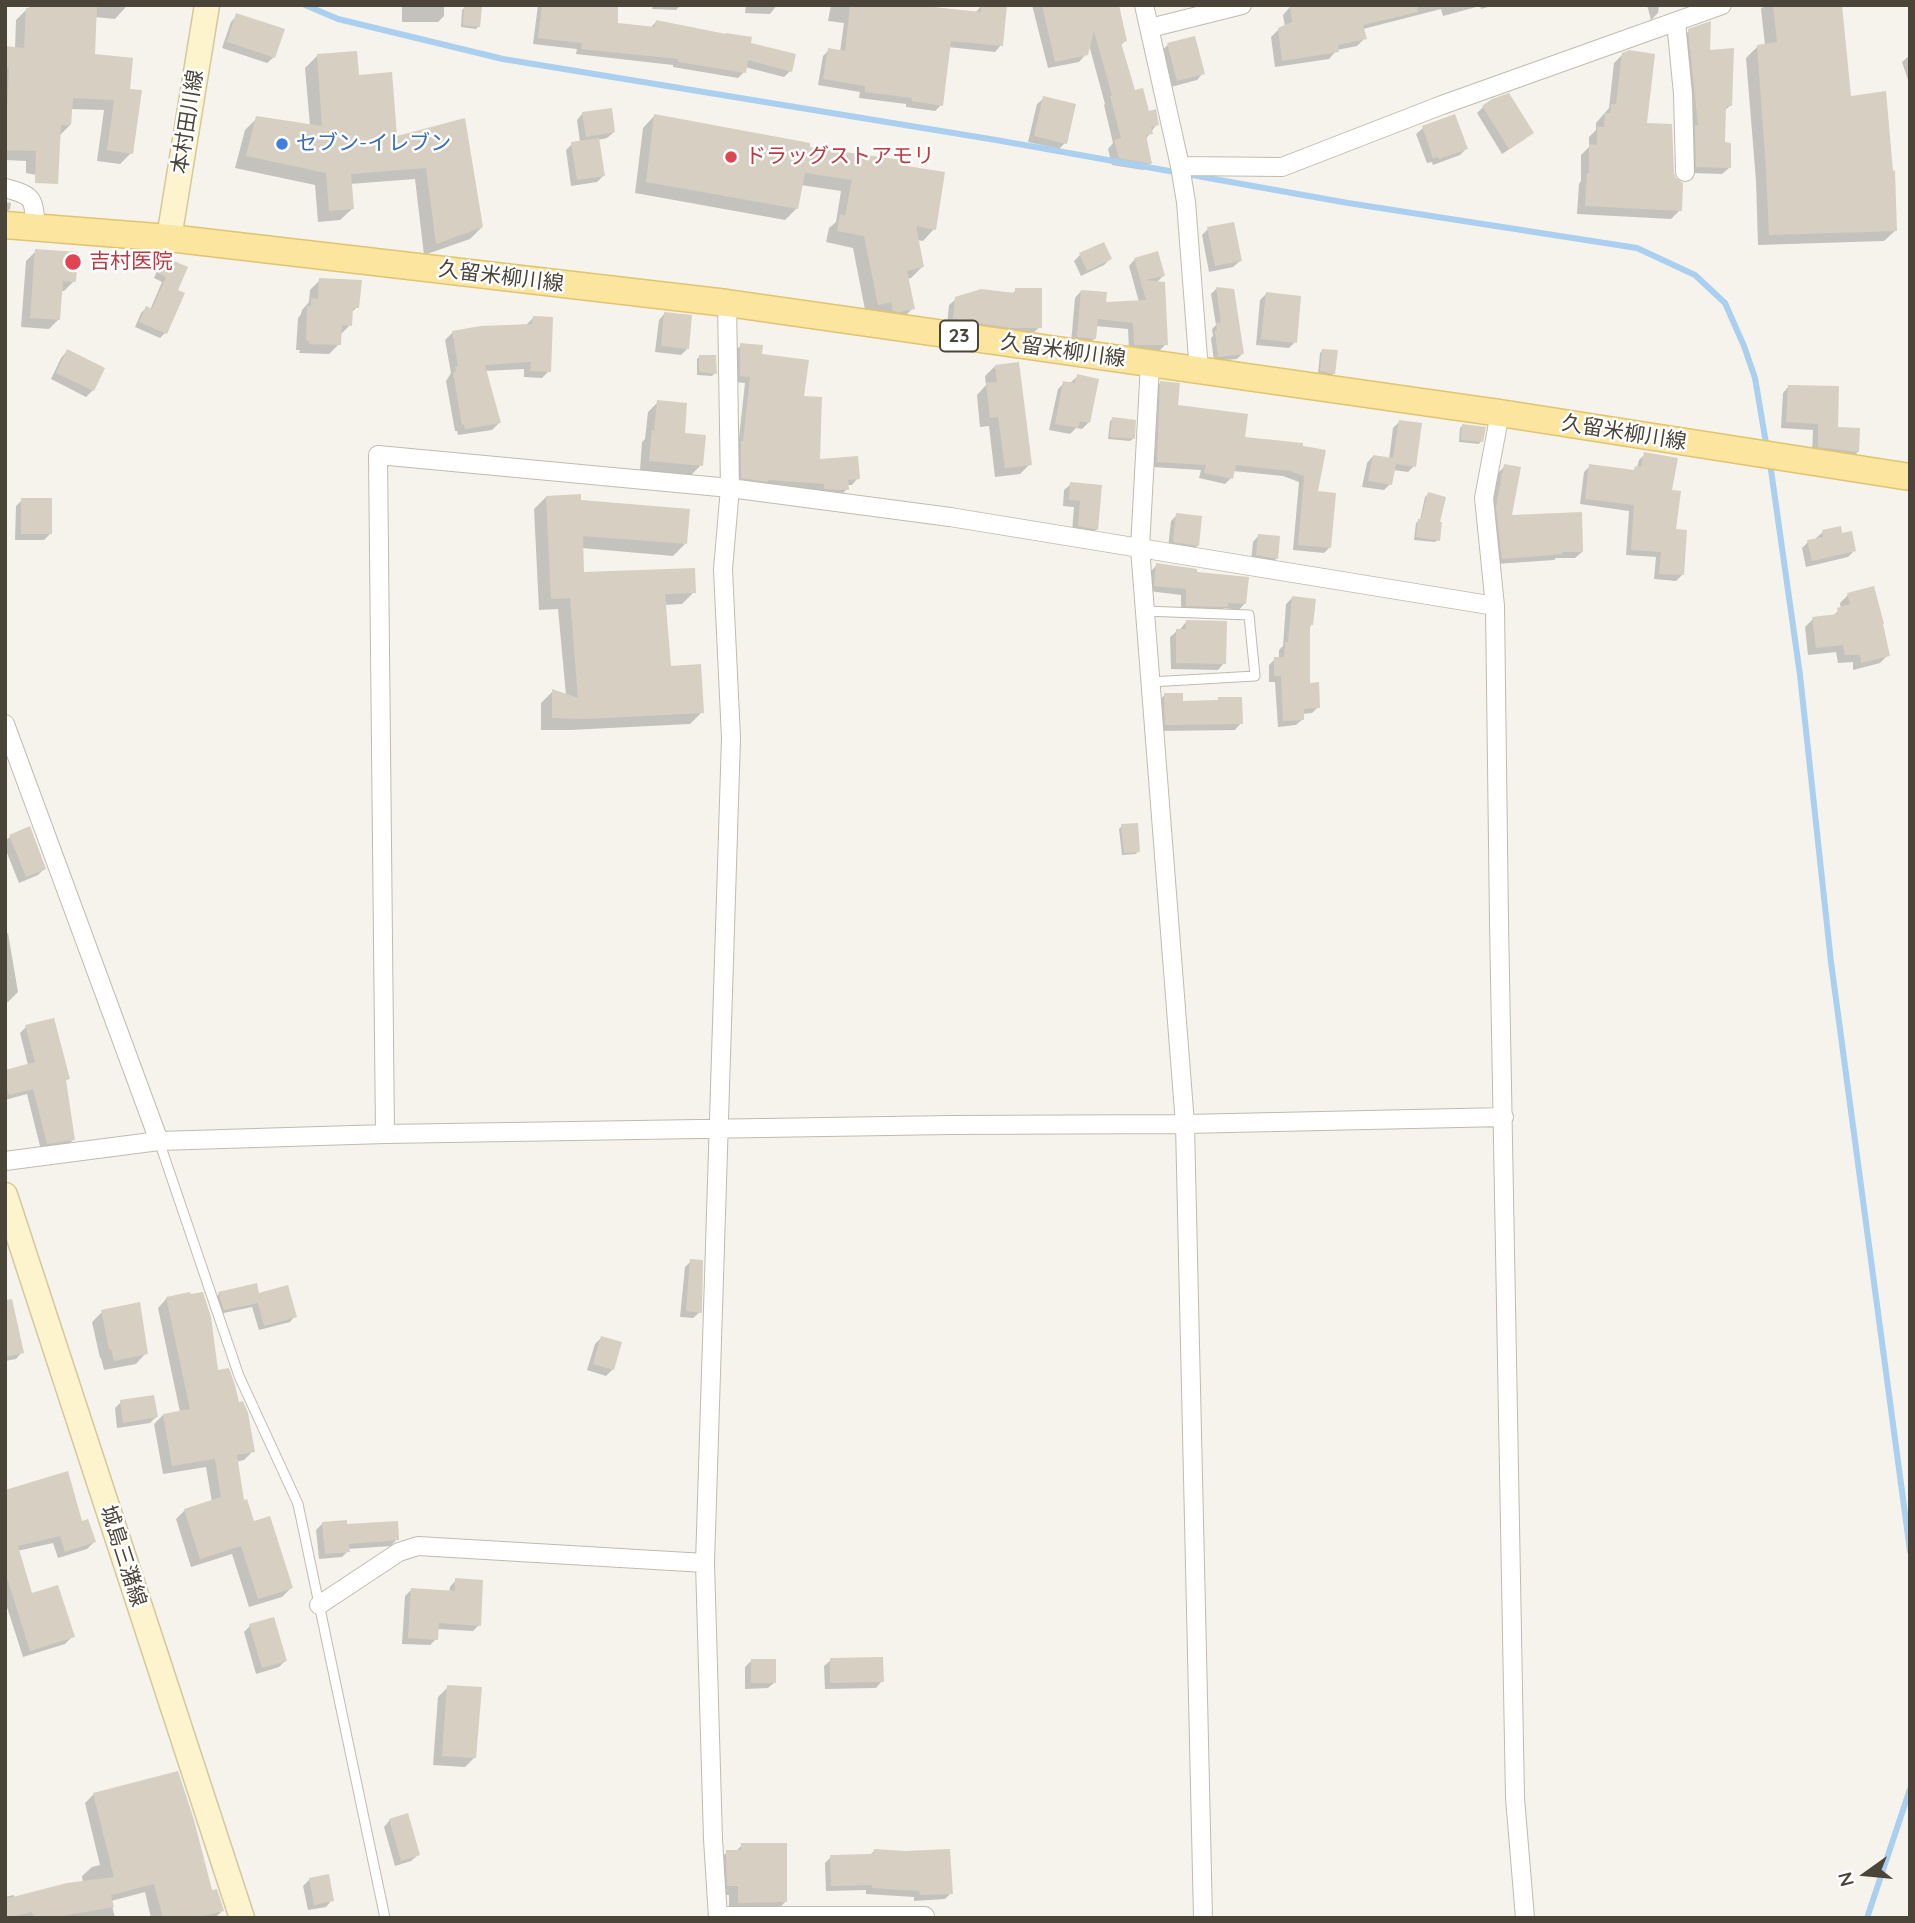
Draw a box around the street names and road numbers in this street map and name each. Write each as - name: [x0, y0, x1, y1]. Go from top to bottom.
- street label: 本村田川線: [167, 68, 209, 176]
- street label: 久留米柳川線: [437, 257, 565, 297]
- road number: 23: [940, 320, 978, 352]
- street label: 久留米柳川線: [999, 330, 1127, 372]
- street label: 久留米柳川線: [1560, 411, 1688, 455]
- street label: 城島三潴線: [95, 1502, 151, 1610]

